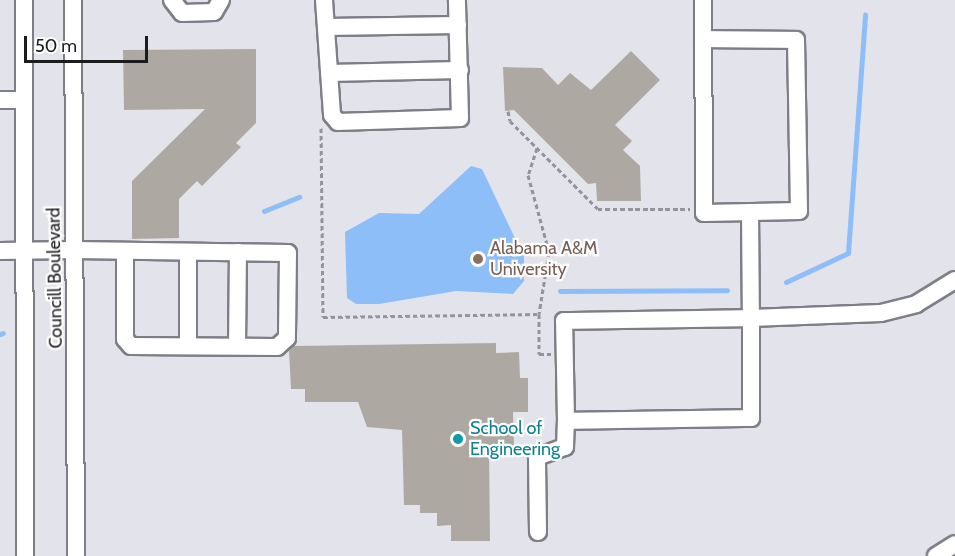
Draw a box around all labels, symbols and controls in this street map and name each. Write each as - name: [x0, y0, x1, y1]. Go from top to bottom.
- scale bar: [27, 24, 152, 62]
- text: 50 m: [35, 35, 77, 57]
- street label: Councill Boulevard: [43, 207, 67, 349]
- place label: Alabama A&M University: [490, 238, 598, 280]
- marker: Alabama A&M University: [471, 252, 485, 266]
- place label: School of Engineering: [470, 418, 560, 460]
- marker: School of Engineering: [451, 432, 465, 446]

